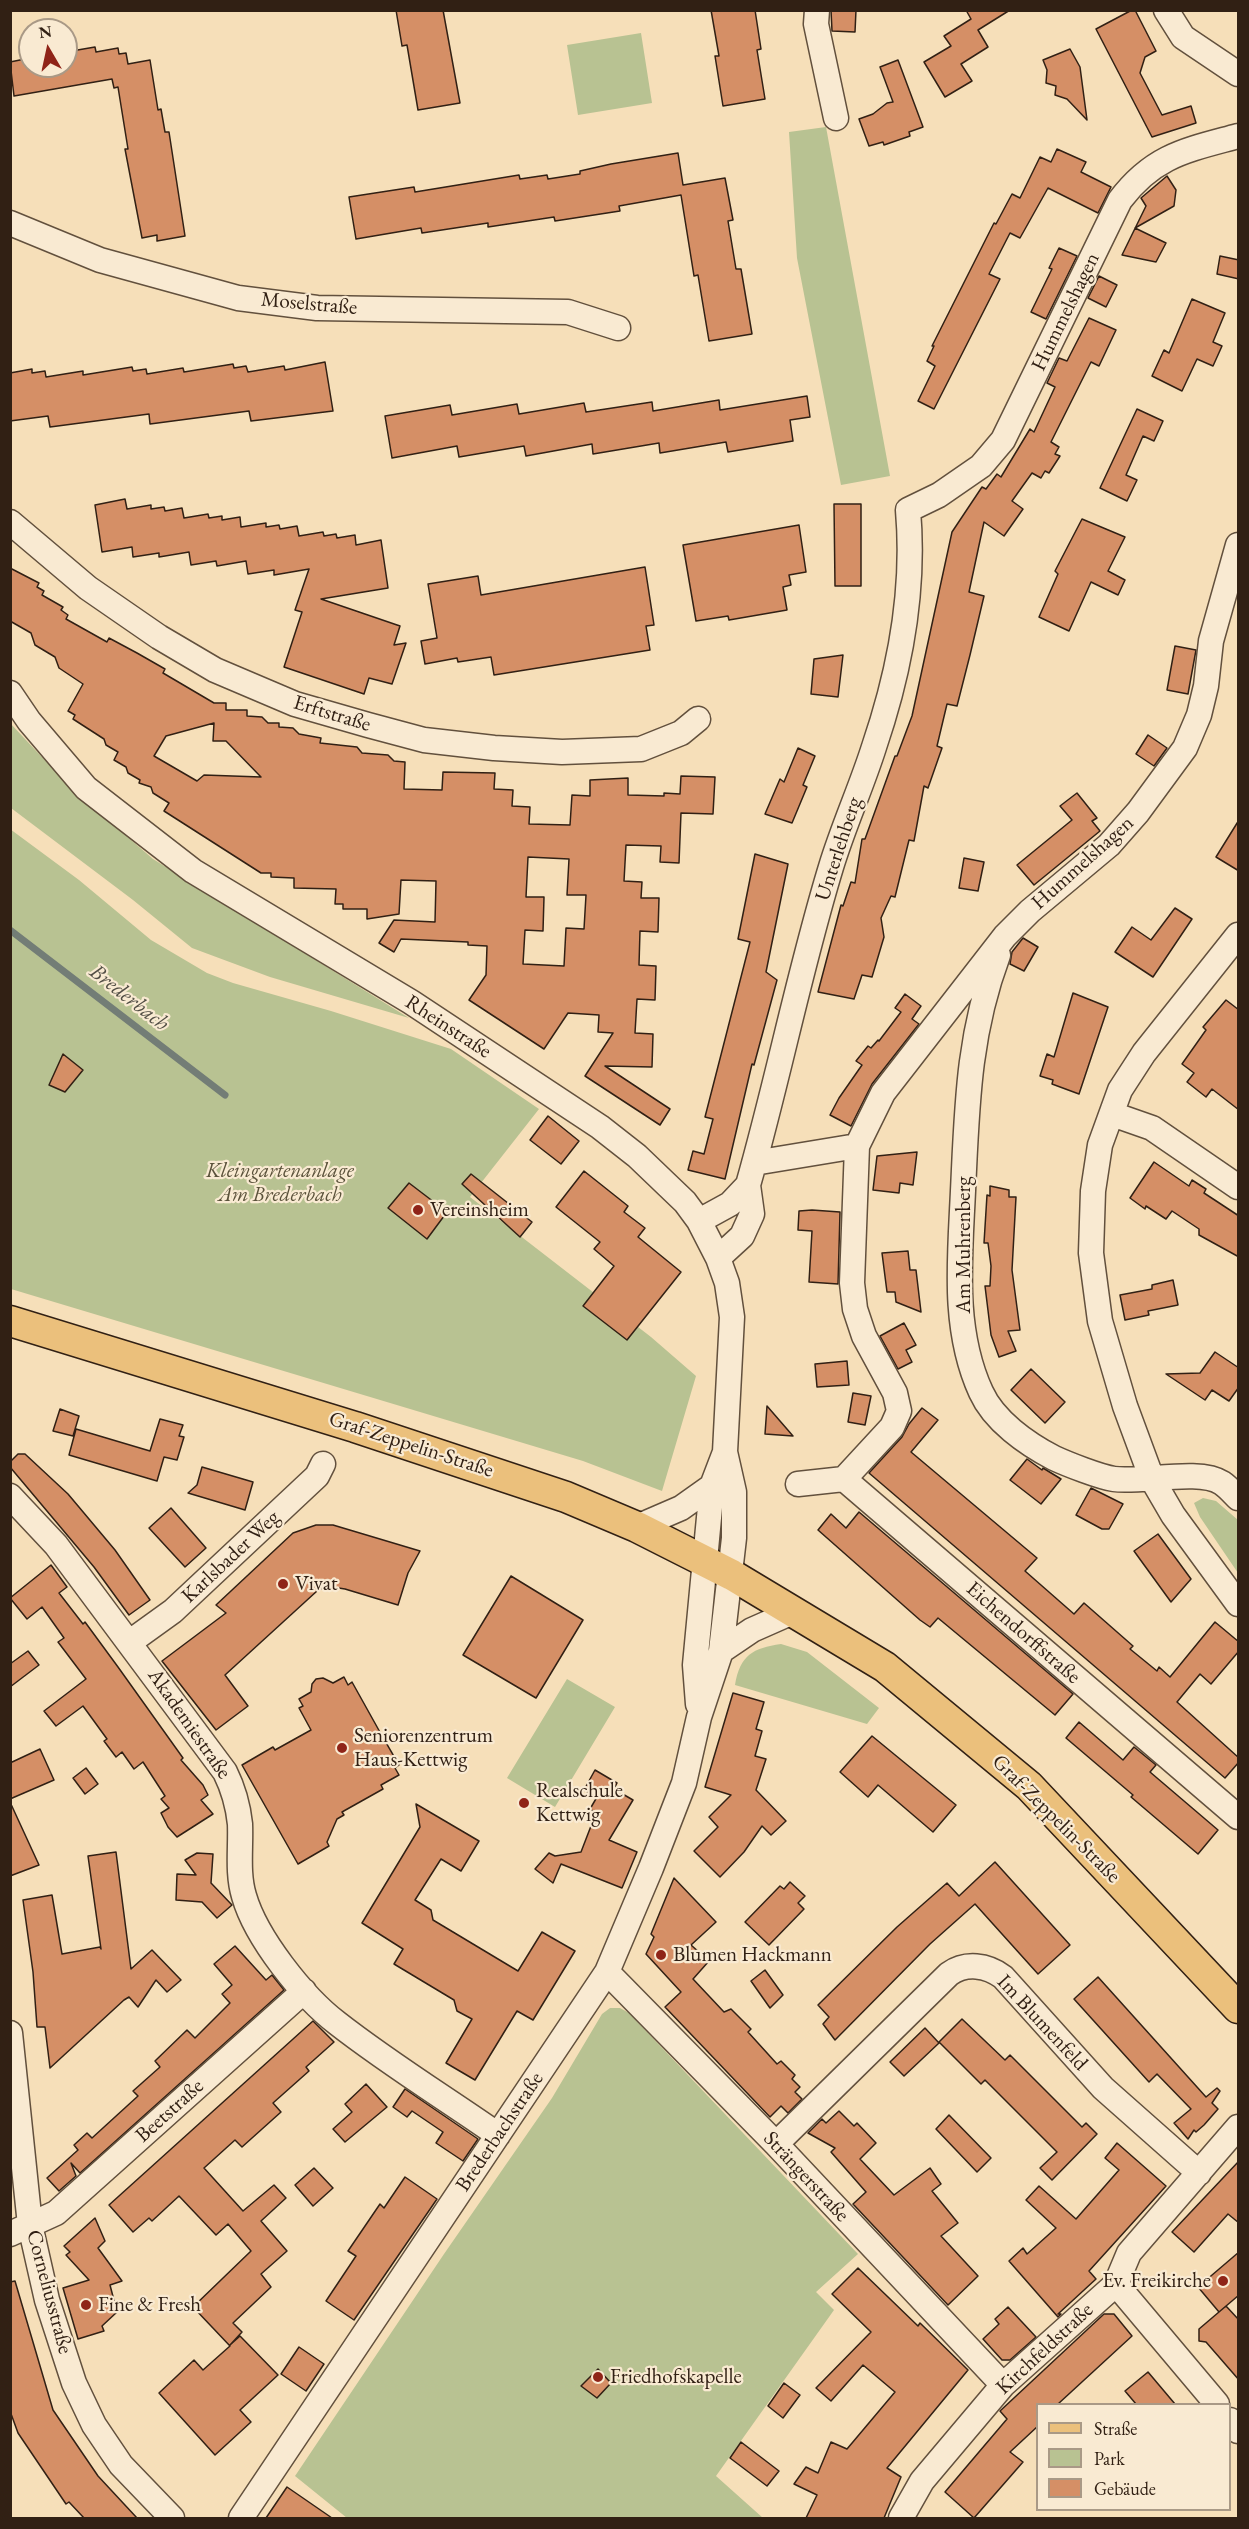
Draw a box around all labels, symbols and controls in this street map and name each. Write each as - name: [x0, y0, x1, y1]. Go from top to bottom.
- north arrow: [18, 18, 78, 78]
- text: N: [37, 20, 53, 43]
- street label: Hummelshagen: [1027, 249, 1105, 375]
- street label: Moselstraße: [260, 287, 358, 321]
- street label: Erftstraße: [290, 690, 374, 738]
- street label: Unterlehberg: [810, 794, 868, 904]
- street label: Hummelshagen: [1027, 811, 1139, 915]
- water label: Brederbach: [84, 959, 174, 1037]
- street label: Rheinstraße: [400, 990, 496, 1064]
- park label: Kleingartenanlage Am Brederbach: [206, 1158, 354, 1208]
- street label: Am Muhrenberg: [951, 1176, 977, 1314]
- place label: Vereinsheim: [430, 1197, 529, 1223]
- marker: Vereinsheim: [411, 1203, 425, 1217]
- street label: Graf-Zeppelin-Straße: [326, 1407, 496, 1483]
- street label: Karlsbader Weg: [177, 1505, 285, 1609]
- place label: Vivat: [295, 1571, 338, 1597]
- street label: Eichendorffstraße: [961, 1576, 1085, 1690]
- marker: Vivat: [276, 1577, 290, 1591]
- street label: Akademiestraße: [142, 1664, 236, 1784]
- place label: Seniorenzentrum Haus-Kettwig: [354, 1723, 493, 1773]
- marker: Seniorenzentrum Haus-Kettwig: [335, 1741, 349, 1755]
- street label: Graf-Zeppelin-Straße: [986, 1749, 1126, 1889]
- place label: Realschule Kettwig: [536, 1778, 623, 1828]
- marker: Realschule Kettwig: [517, 1796, 531, 1810]
- place label: Blumen Hackmann: [673, 1942, 832, 1968]
- marker: Blumen Hackmann: [654, 1948, 668, 1962]
- street label: Im Blumenfeld: [991, 1970, 1093, 2076]
- street label: Brederbachstraße: [451, 2067, 549, 2197]
- street label: Beetstraße: [131, 2074, 209, 2148]
- street label: Strängerstraße: [758, 2126, 854, 2228]
- street label: Corneliusstraße: [20, 2227, 78, 2357]
- place label: Ev. Freikirche: [1102, 2268, 1211, 2294]
- marker: Ev. Freikirche: [1216, 2274, 1230, 2288]
- place label: Fine & Fresh: [98, 2292, 201, 2318]
- marker: Fine & Fresh: [79, 2298, 93, 2312]
- street label: Kirchfeldstraße: [991, 2298, 1099, 2400]
- place label: Friedhofskapelle: [610, 2364, 742, 2390]
- marker: Friedhofskapelle: [591, 2370, 605, 2384]
- legend: [1036, 2403, 1231, 2511]
- text: Straße: [1094, 2417, 1137, 2440]
- text: Park: [1094, 2447, 1125, 2470]
- text: Gebäude: [1094, 2477, 1156, 2500]

